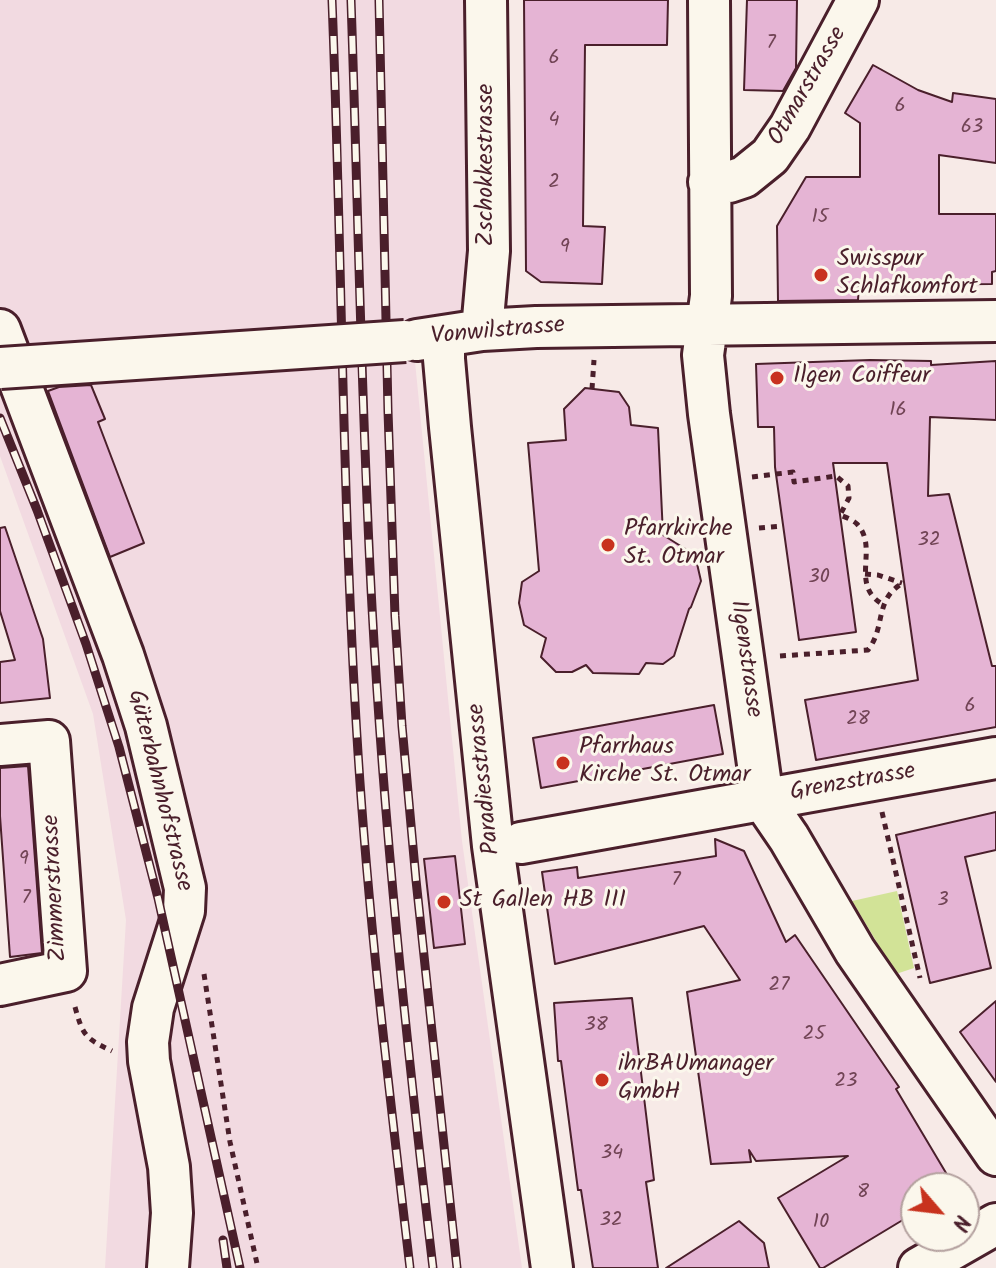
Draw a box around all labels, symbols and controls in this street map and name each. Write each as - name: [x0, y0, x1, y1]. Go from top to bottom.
- street label: Otmarstrasse: [763, 23, 855, 151]
- house number: 7: [766, 33, 776, 57]
- house number: 6: [548, 48, 560, 72]
- street label: Zschokkestrasse: [474, 84, 502, 246]
- house number: 6: [894, 96, 906, 120]
- house number: 4: [548, 110, 560, 134]
- house number: 63: [961, 117, 983, 141]
- house number: 2: [548, 172, 560, 196]
- house number: 15: [811, 207, 829, 231]
- house number: 9: [560, 237, 570, 261]
- place label: Swisspur Schlafkomfort: [837, 247, 978, 303]
- marker: Swisspur Schlafkomfort: [812, 266, 830, 284]
- street label: Vonwilstrasse: [430, 313, 566, 353]
- place label: Ilgen Coiffeur: [793, 364, 930, 392]
- marker: Ilgen Coiffeur: [768, 369, 786, 387]
- house number: 16: [889, 400, 907, 424]
- place label: Pfarrkirche St. Otmar: [624, 517, 732, 573]
- house number: 32: [917, 530, 941, 554]
- marker: Pfarrkirche St. Otmar: [599, 536, 617, 554]
- house number: 30: [808, 567, 830, 591]
- street label: Ilgenstrasse: [722, 598, 766, 720]
- street label: Güterbahnhofstrasse: [119, 687, 197, 895]
- house number: 6: [964, 696, 976, 720]
- street label: Paradiesstrasse: [464, 702, 508, 856]
- house number: 28: [846, 709, 870, 733]
- place label: Pfarrhaus Kirche St. Otmar: [579, 735, 750, 791]
- marker: Pfarrhaus Kirche St. Otmar: [554, 754, 572, 772]
- street label: Grenzstrasse: [788, 759, 918, 809]
- street label: Zimmerstrasse: [39, 814, 75, 962]
- house number: 9: [19, 849, 29, 873]
- house number: 7: [671, 870, 681, 894]
- house number: 7: [21, 888, 31, 912]
- place label: St Gallen HB III: [460, 888, 626, 916]
- house number: 3: [937, 890, 949, 914]
- marker: St Gallen HB III: [435, 893, 453, 911]
- house number: 27: [769, 975, 789, 999]
- house number: 38: [584, 1015, 608, 1039]
- house number: 25: [803, 1024, 825, 1048]
- place label: ihrBAUmanager GmbH: [618, 1052, 773, 1108]
- marker: ihrBAUmanager GmbH: [593, 1071, 611, 1089]
- house number: 23: [834, 1071, 858, 1095]
- house number: 34: [601, 1143, 623, 1167]
- north arrow: [900, 1172, 980, 1252]
- house number: 8: [857, 1182, 869, 1206]
- text: N: [941, 1208, 979, 1237]
- house number: 32: [599, 1210, 623, 1234]
- house number: 10: [813, 1212, 829, 1236]

